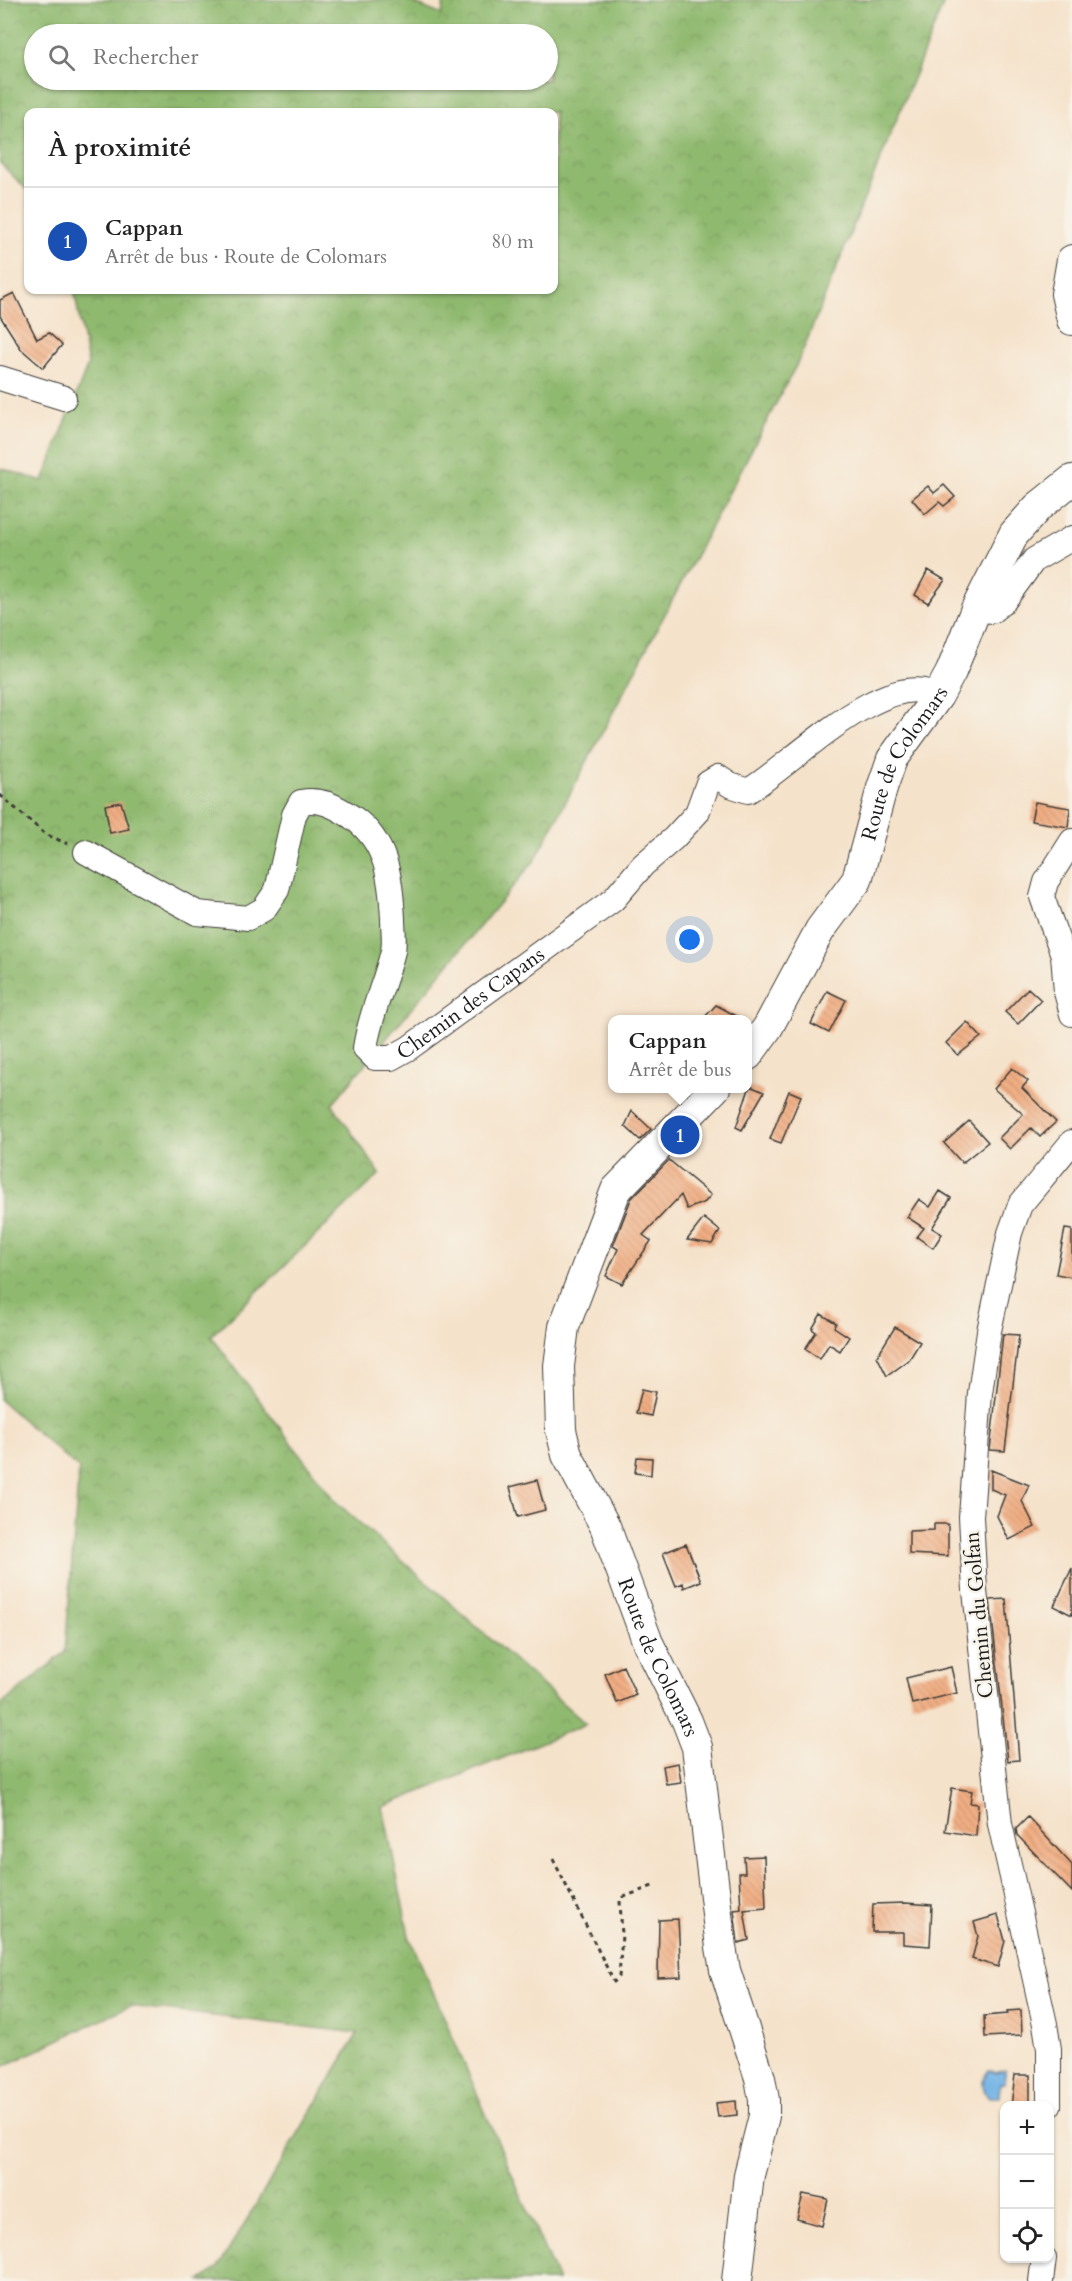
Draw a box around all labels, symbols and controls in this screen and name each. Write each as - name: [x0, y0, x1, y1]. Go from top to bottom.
- search box: [24, 24, 558, 90]
- icon: search: [45, 41, 78, 74]
- text: Rechercher: [93, 42, 198, 72]
- text: À proximité: [48, 130, 191, 165]
- text: Cappan: [105, 213, 183, 243]
- text: 1: [62, 228, 73, 255]
- text: 80 m: [491, 228, 534, 255]
- text: Arrêt de bus · Route de Colomars: [105, 243, 387, 270]
- street label: Route de Colomars: [854, 681, 955, 844]
- your location: [675, 925, 704, 954]
- street label: Chemin des Capans: [391, 940, 550, 1067]
- popup: [608, 1015, 752, 1093]
- text: Cappan: [628, 1026, 707, 1056]
- text: Arrêt de bus: [628, 1056, 732, 1083]
- pin: 1: [660, 1112, 700, 1158]
- street label: Chemin du Golfan: [957, 1530, 1001, 1700]
- street label: Route de Colomars: [611, 1574, 706, 1741]
- map controls: [1000, 2101, 1054, 2263]
- button: +: [1000, 2101, 1054, 2155]
- button: −: [1000, 2155, 1054, 2209]
- button: locate: [1000, 2209, 1054, 2263]

